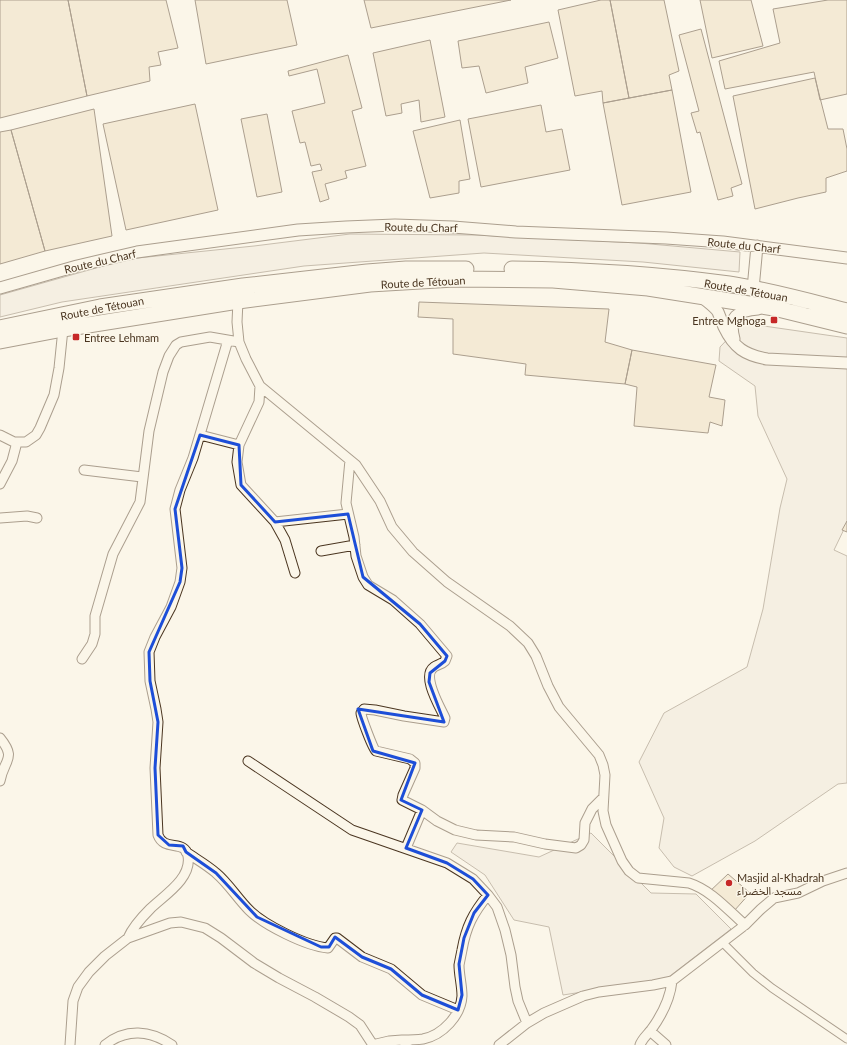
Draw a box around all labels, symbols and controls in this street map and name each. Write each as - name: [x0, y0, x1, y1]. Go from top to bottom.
- street label: Route du Charf: [384, 220, 458, 234]
- street label: Route du Charf: [707, 235, 781, 255]
- street label: Route du Charf: [63, 246, 137, 276]
- street label: Route de Tétouan: [380, 273, 466, 291]
- street label: Route de Tétouan: [703, 276, 789, 304]
- street label: Route de Tétouan: [59, 294, 145, 322]
- place label: Entree Mghoga: [692, 314, 766, 327]
- marker: Entree Mghoga: [769, 315, 779, 325]
- place label: Entree Lehmam: [84, 331, 159, 344]
- marker: Entree Lehmam: [71, 332, 81, 342]
- place label: Masjid al-Khadrah مسجد الخضراء: [737, 871, 824, 898]
- marker: Masjid al-Khadrah مسجد الخضراء: [724, 878, 734, 888]

